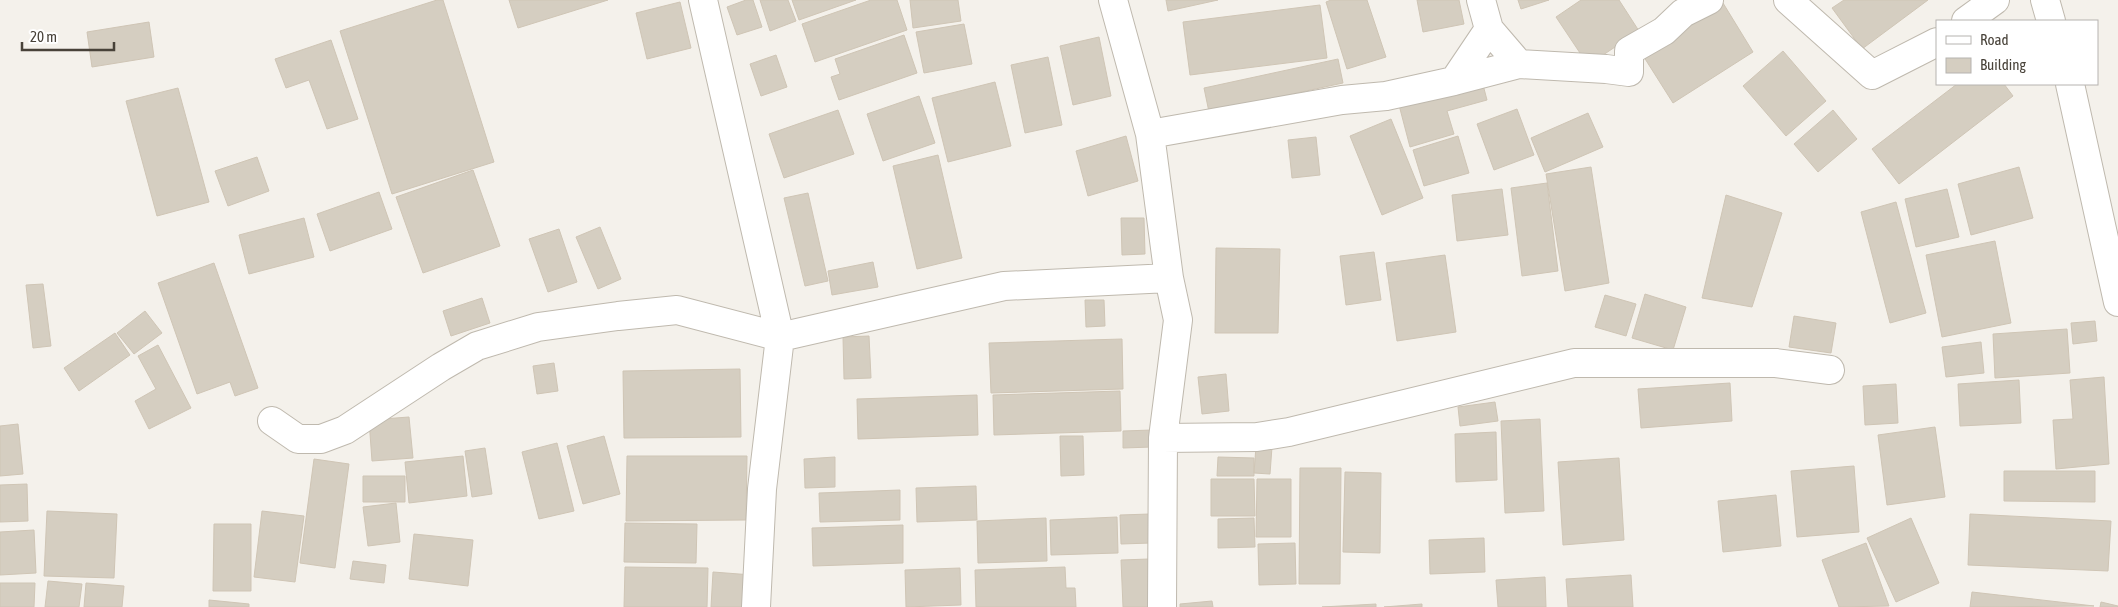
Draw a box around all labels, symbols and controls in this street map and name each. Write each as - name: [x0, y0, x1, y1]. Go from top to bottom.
- scale bar: [22, 20, 115, 52]
- legend: [1936, 20, 2098, 85]
- text: 20 m: [30, 28, 57, 45]
- text: Road: [1980, 31, 2009, 48]
- text: Building: [1980, 56, 2026, 73]

